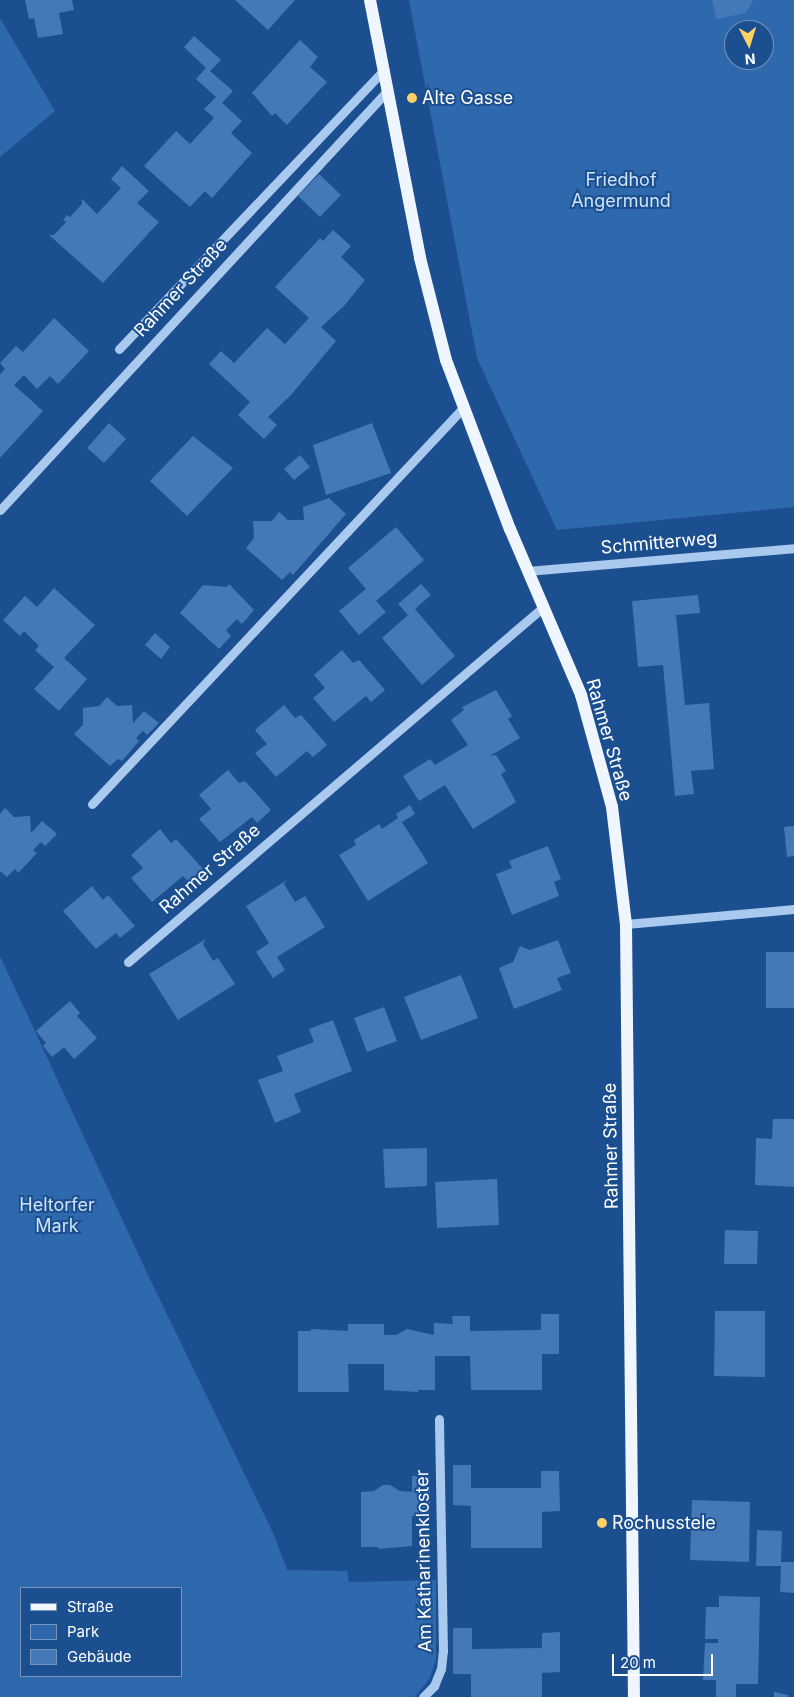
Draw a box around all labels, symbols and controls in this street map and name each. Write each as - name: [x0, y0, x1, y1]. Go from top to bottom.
- north arrow: [724, 20, 774, 70]
- text: N: [744, 51, 756, 68]
- place label: Alte Gasse: [422, 87, 513, 109]
- marker: Alte Gasse: [406, 92, 418, 104]
- park label: Friedhof Angermund: [571, 170, 671, 212]
- street label: Rahmer Straße: [130, 234, 232, 342]
- street label: Schmitterweg: [600, 527, 718, 559]
- street label: Rahmer Straße: [581, 676, 637, 804]
- street label: Rahmer Straße: [155, 819, 265, 919]
- street label: Rahmer Straße: [599, 1083, 623, 1209]
- park label: Heltorfer Mark: [19, 1195, 95, 1238]
- street label: Am Katharinenkloster: [412, 1469, 436, 1653]
- place label: Rochusstele: [612, 1512, 716, 1534]
- marker: Rochusstele: [596, 1517, 608, 1529]
- legend: [20, 1587, 182, 1677]
- text: Straße: [67, 1597, 114, 1616]
- text: Park: [67, 1622, 99, 1641]
- scale bar: [614, 1644, 715, 1676]
- text: Gebäude: [67, 1647, 132, 1666]
- text: 20 m: [620, 1653, 656, 1672]

